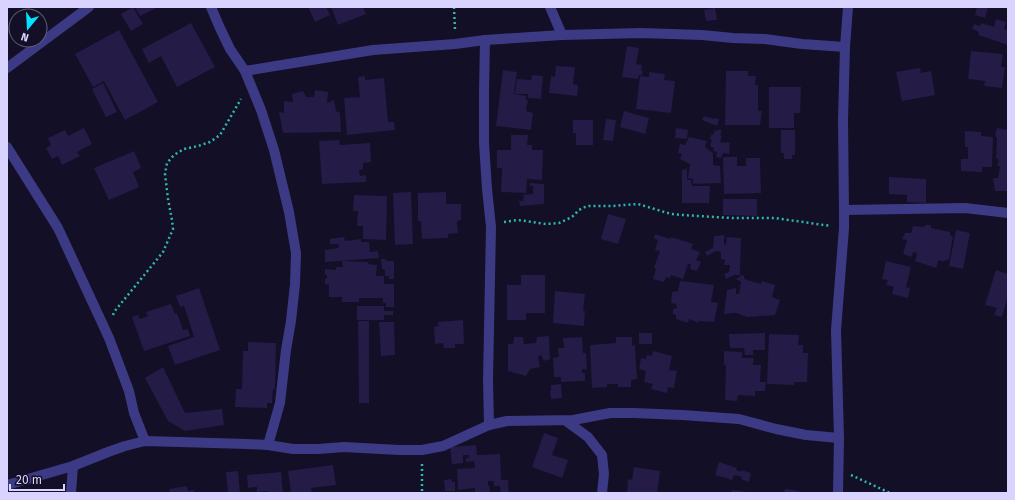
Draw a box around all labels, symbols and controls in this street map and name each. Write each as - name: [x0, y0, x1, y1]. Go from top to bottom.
- north arrow: [8, 8, 48, 48]
- text: N: [20, 30, 31, 44]
- scale bar: [10, 466, 64, 492]
- text: 20 m: [16, 473, 42, 487]

